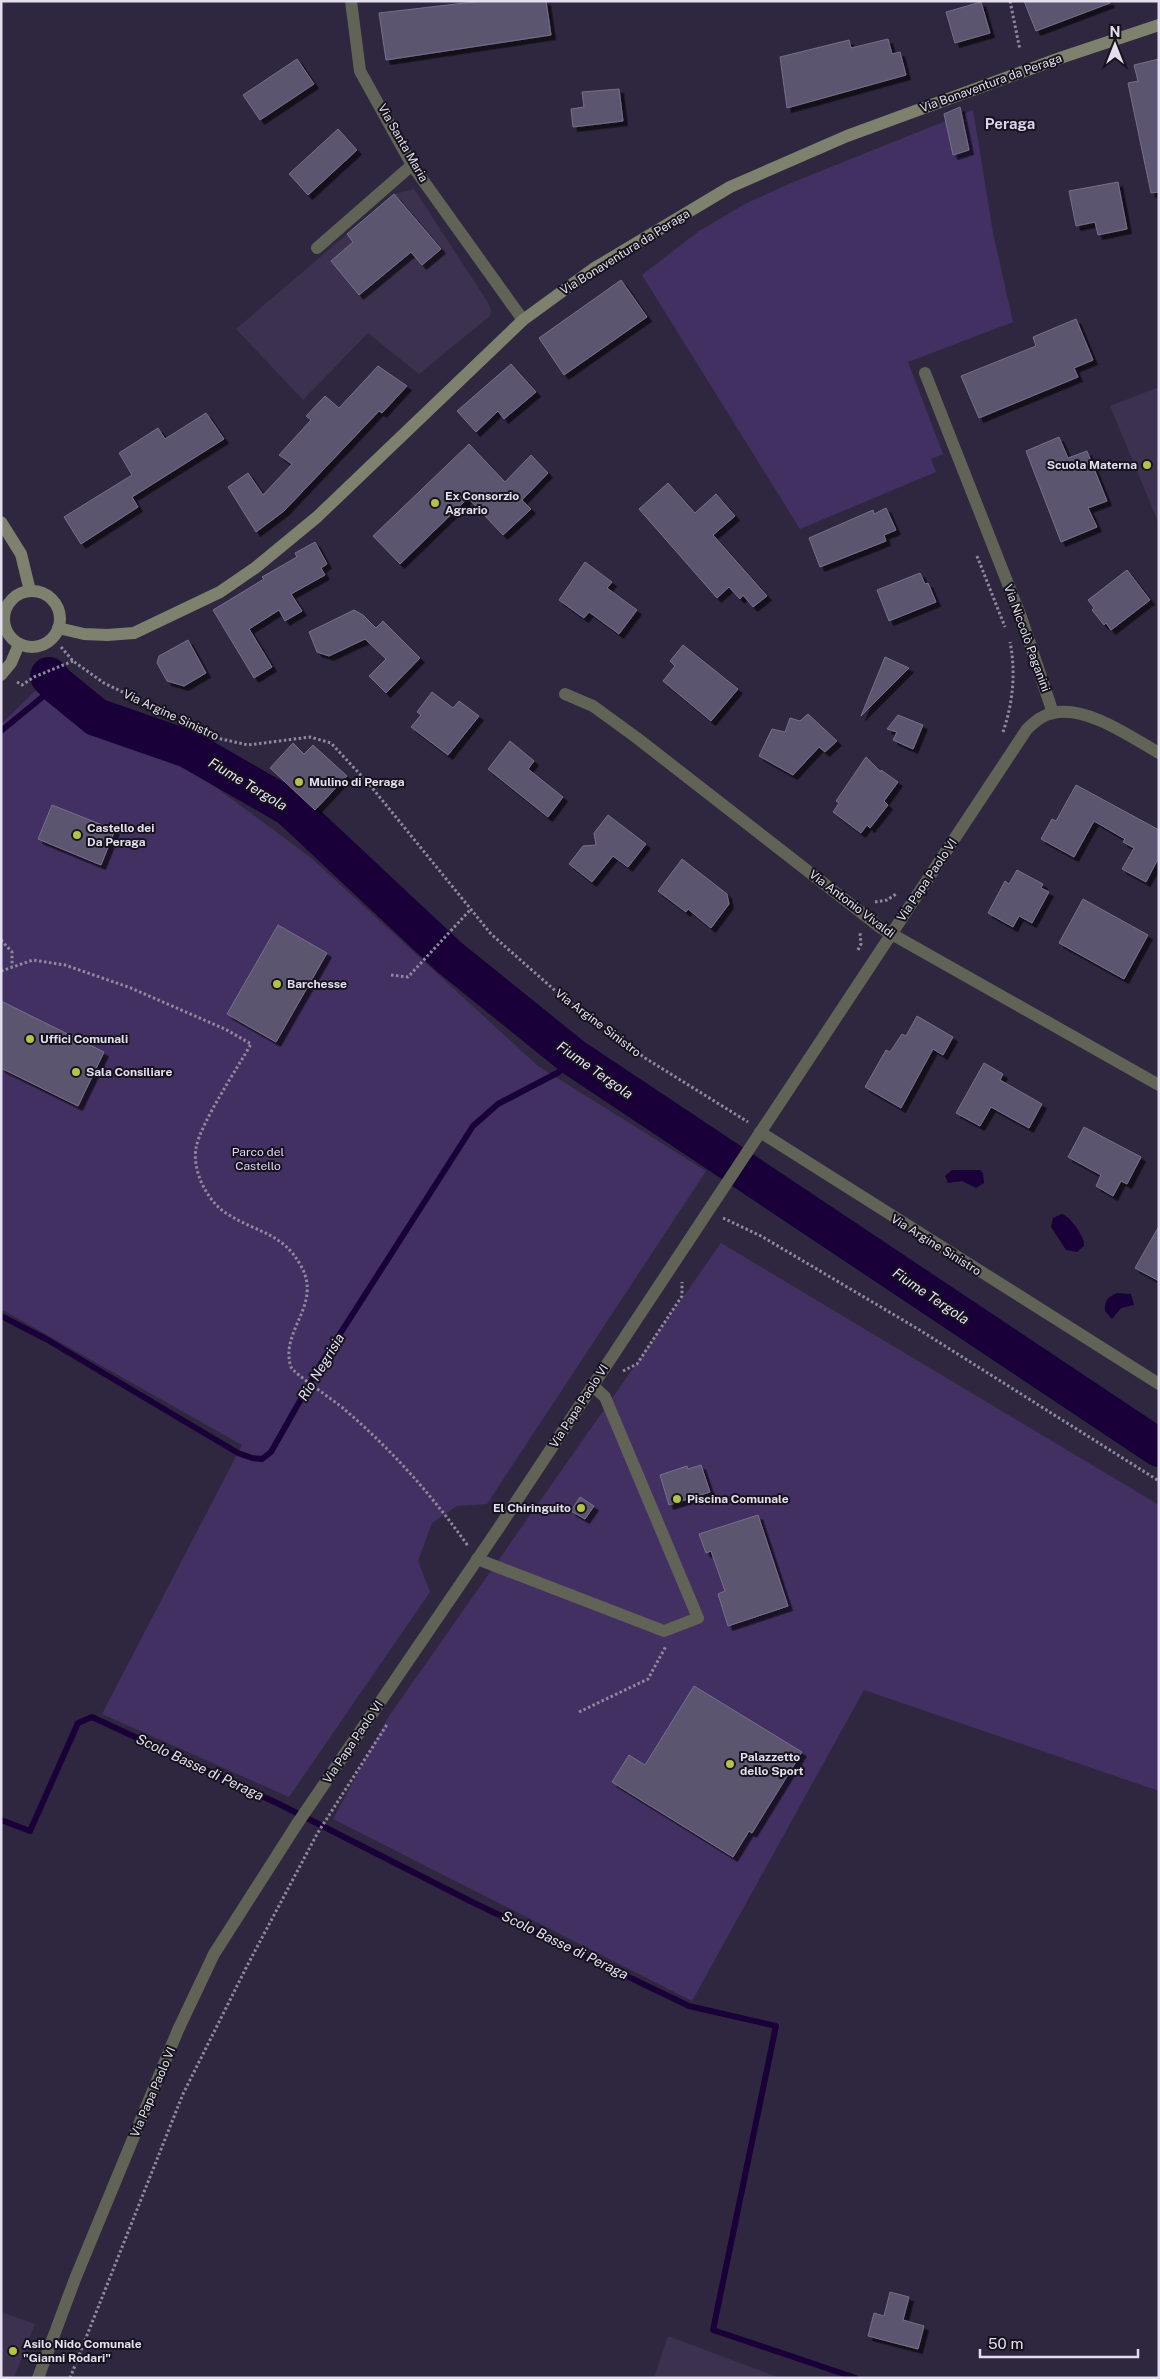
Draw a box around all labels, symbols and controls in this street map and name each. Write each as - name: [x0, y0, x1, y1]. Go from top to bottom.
- north arrow: [1090, 20, 1140, 70]
- text: N: [1110, 24, 1120, 40]
- street label: Via Bonaventura da Peraga: [918, 51, 1064, 115]
- street label: Via Santa Maria: [375, 102, 431, 184]
- district label: Peraga: [985, 115, 1035, 132]
- street label: Via Bonaventura da Peraga: [558, 206, 692, 298]
- place label: Scuola Materna: [1047, 458, 1137, 472]
- marker: Scuola Materna: [1141, 459, 1153, 471]
- place label: Ex Consorzio Agrario: [445, 489, 519, 517]
- marker: Ex Consorzio Agrario: [429, 497, 441, 509]
- street label: Via Niccolò Paganini: [1001, 582, 1053, 694]
- street label: Via Argine Sinistro: [121, 687, 221, 743]
- water label: Fiume Tergola: [206, 754, 290, 814]
- place label: Mulino di Peraga: [309, 775, 405, 789]
- marker: Mulino di Peraga: [293, 776, 305, 788]
- place label: Castello dei Da Peraga: [87, 821, 154, 849]
- marker: Castello dei Da Peraga: [71, 829, 83, 841]
- street label: Via Papa Paolo VI: [894, 836, 960, 924]
- street label: Via Antonio Vivaldi: [806, 867, 898, 941]
- place label: Barchesse: [287, 977, 347, 991]
- marker: Barchesse: [271, 978, 283, 990]
- street label: Via Argine Sinistro: [552, 986, 644, 1060]
- place label: Uffici Comunali: [40, 1032, 128, 1046]
- marker: Uffici Comunali: [24, 1033, 36, 1045]
- water label: Fiume Tergola: [554, 1038, 636, 1102]
- place label: Sala Consiliare: [86, 1065, 172, 1079]
- marker: Sala Consiliare: [70, 1066, 82, 1078]
- park label: Parco del Castello: [232, 1145, 285, 1173]
- street label: Via Argine Sinistro: [888, 1212, 984, 1279]
- water label: Fiume Tergola: [890, 1265, 972, 1327]
- water label: Rio Negrisia: [295, 1330, 347, 1404]
- street label: Via Papa Paolo VI: [547, 1362, 611, 1450]
- place label: Piscina Comunale: [687, 1492, 789, 1506]
- marker: Piscina Comunale: [671, 1493, 683, 1505]
- place label: El Chiringuito: [493, 1501, 571, 1515]
- marker: El Chiringuito: [575, 1502, 587, 1514]
- street label: Via Papa Paolo VI: [320, 1698, 386, 1786]
- water label: Scolo Basse di Peraga: [134, 1730, 266, 1804]
- place label: Palazzetto dello Sport: [740, 1750, 804, 1778]
- marker: Palazzetto dello Sport: [724, 1758, 736, 1770]
- water label: Scolo Basse di Peraga: [499, 1907, 631, 1983]
- street label: Via Papa Paolo VI: [128, 2045, 178, 2139]
- scale bar: [980, 2326, 1138, 2358]
- text: 50 m: [988, 2335, 1023, 2352]
- place label: Asilo Nido Comunale "Gianni Rodari": [23, 2337, 142, 2365]
- marker: Asilo Nido Comunale "Gianni Rodari": [7, 2345, 19, 2357]

